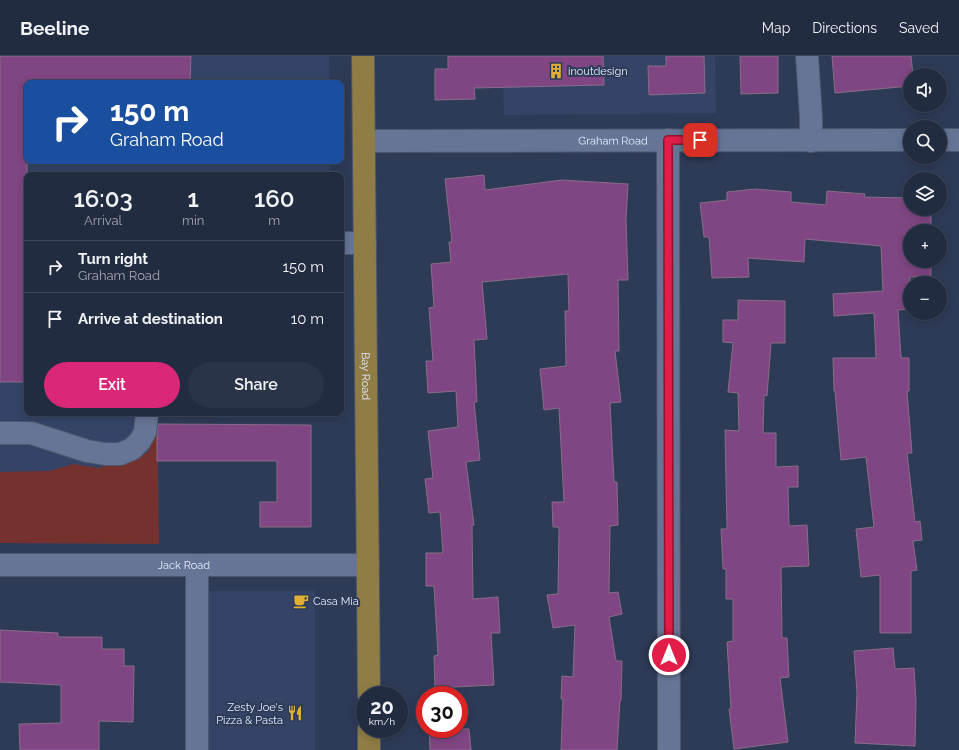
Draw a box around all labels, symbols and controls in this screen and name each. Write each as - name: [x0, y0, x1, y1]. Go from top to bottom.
- text: Beeline: [20, 17, 89, 39]
- text: Map: [762, 20, 790, 36]
- text: Directions: [812, 20, 877, 36]
- text: Saved: [899, 20, 939, 36]
- building icon: inoutdesign: [547, 62, 565, 80]
- place label: inoutdesign: [568, 65, 628, 78]
- map controls: [903, 68, 947, 320]
- button: sound: [903, 68, 947, 112]
- text: 150 m: [110, 95, 189, 128]
- icon: right: [44, 96, 96, 148]
- button: search: [903, 120, 947, 164]
- pin: [683, 123, 717, 157]
- text: Graham Road: [110, 129, 224, 150]
- icon: arrive: [689, 129, 711, 151]
- street label: Graham Road: [578, 134, 648, 147]
- button: layers: [903, 172, 947, 216]
- text: 16:03: [73, 184, 133, 213]
- text: 1: [188, 184, 199, 213]
- text: 160: [254, 184, 295, 213]
- text: Arrival: [84, 213, 122, 228]
- text: min: [182, 213, 204, 228]
- text: m: [268, 213, 280, 228]
- button: +: [903, 224, 947, 268]
- text: Turn right: [78, 250, 148, 268]
- icon: right: [44, 256, 66, 278]
- text: 150 m: [283, 258, 324, 276]
- text: Graham Road: [78, 268, 160, 283]
- button: −: [903, 276, 947, 320]
- icon: arrive: [44, 308, 66, 330]
- text: Arrive at destination: [78, 310, 223, 328]
- text: 10 m: [291, 310, 324, 328]
- street label: Bay Road: [359, 352, 373, 400]
- button: Exit: [44, 362, 180, 408]
- button: Share: [188, 362, 324, 408]
- street label: Jack Road: [158, 559, 210, 572]
- cafe icon: Casa Mia: [292, 592, 310, 610]
- place label: Casa Mia: [313, 595, 359, 608]
- position arrow: [648, 634, 690, 676]
- speed limit sign: 30: [416, 686, 468, 738]
- text: 20: [370, 695, 394, 719]
- place label: Zesty Joe's Pizza & Pasta: [216, 701, 283, 727]
- restaurant icon: Zesty Joe's Pizza & Pasta: [286, 704, 304, 722]
- text: km/h: [369, 716, 395, 727]

